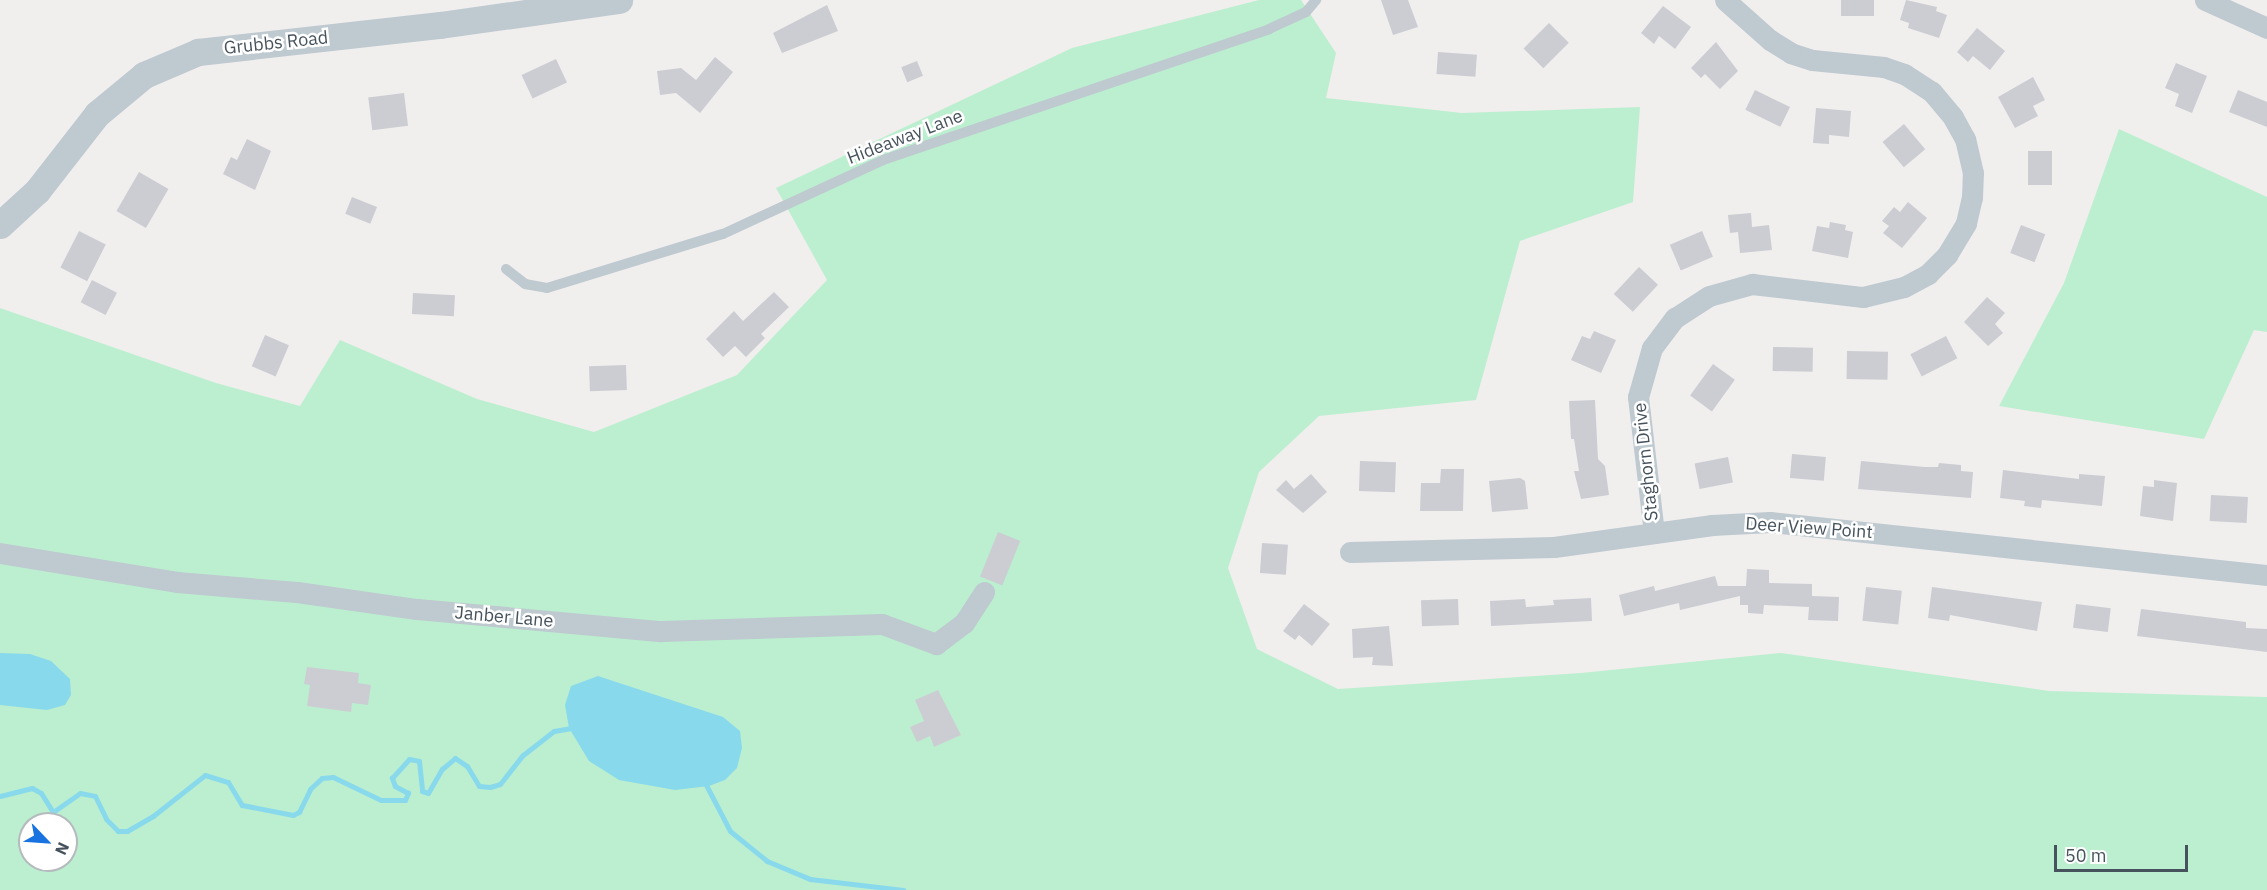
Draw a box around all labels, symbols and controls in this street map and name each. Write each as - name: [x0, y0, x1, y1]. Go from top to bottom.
- street label: Grubbs Road: [223, 27, 329, 59]
- street label: Hideaway Lane: [844, 105, 966, 169]
- street label: Staghorn Drive: [1629, 402, 1663, 522]
- street label: Deer View Point: [1745, 513, 1873, 543]
- street label: Janber Lane: [454, 602, 554, 632]
- north arrow: [18, 812, 78, 872]
- scale bar: [2057, 833, 2190, 871]
- text: N: [51, 839, 74, 858]
- text: 50 m: [2065, 844, 2107, 867]

